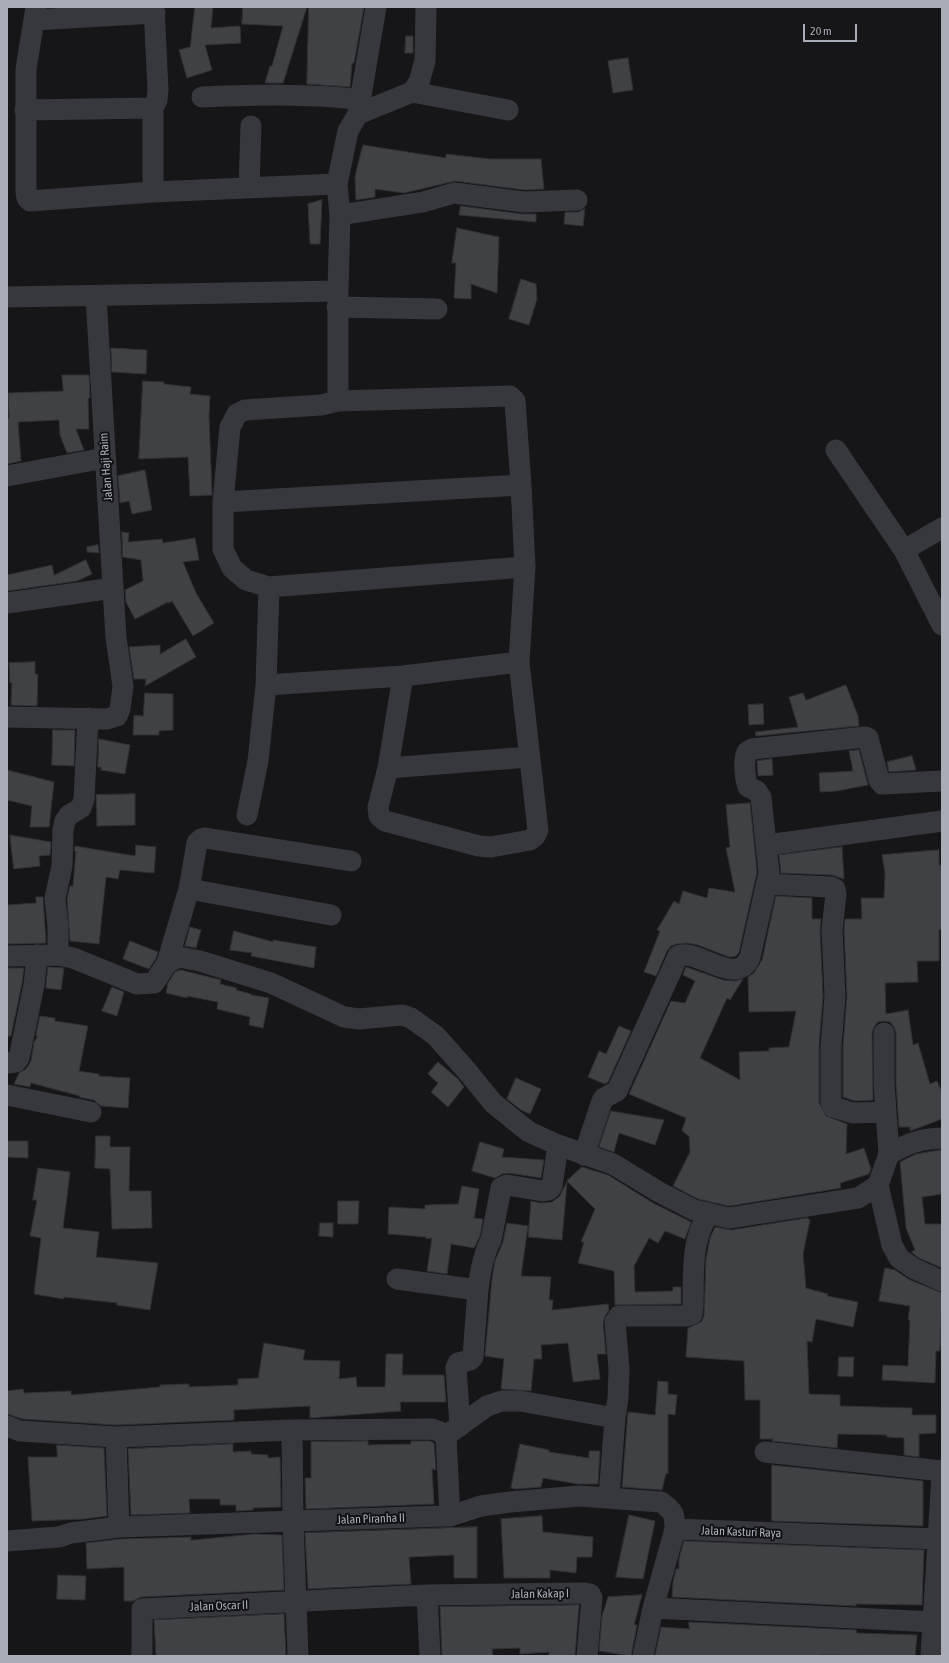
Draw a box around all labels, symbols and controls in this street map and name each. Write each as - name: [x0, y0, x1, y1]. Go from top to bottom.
- scale bar: [805, 16, 859, 42]
- text: 20 m: [810, 24, 832, 38]
- street label: Jalan Haji Raim: [96, 432, 116, 502]
- street label: Jalan Piranha II: [337, 1511, 405, 1527]
- street label: Jalan Kasturi Raya: [701, 1523, 781, 1541]
- street label: Jalan Kakap I: [511, 1586, 569, 1602]
- street label: Jalan Oscar II: [190, 1598, 248, 1614]

